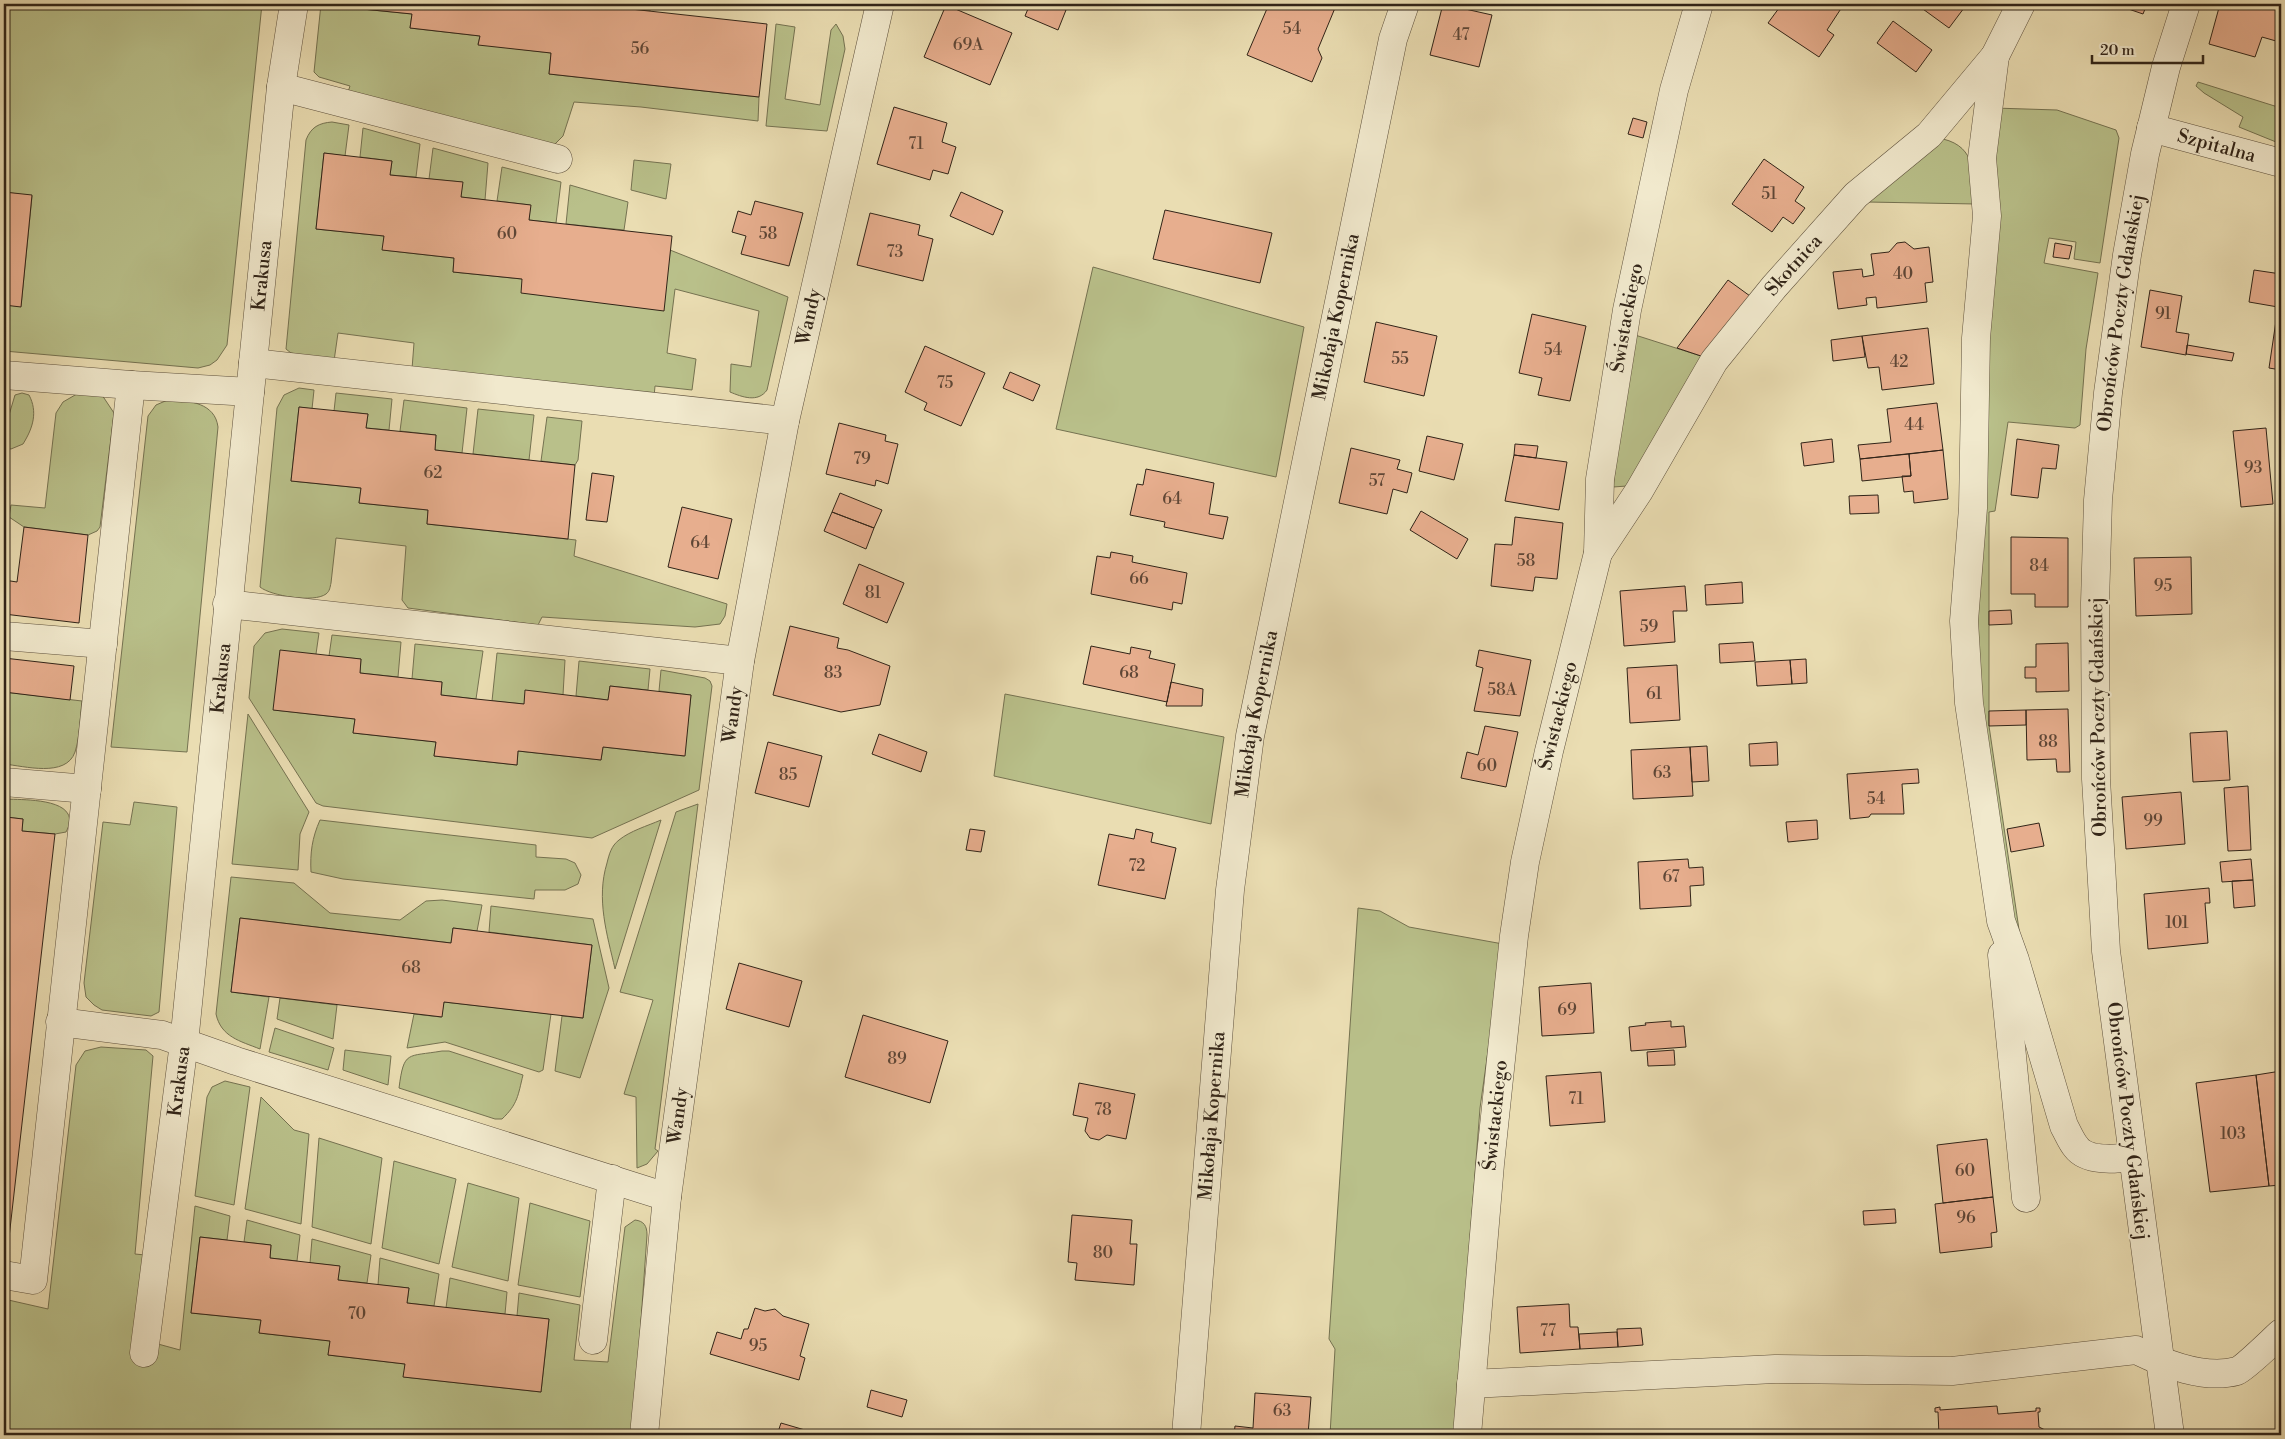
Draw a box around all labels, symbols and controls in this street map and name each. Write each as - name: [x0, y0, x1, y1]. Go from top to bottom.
- house number: 54: [1283, 19, 1302, 39]
- house number: 47: [1453, 25, 1469, 45]
- scale bar: [2092, 32, 2204, 64]
- house number: 69A: [953, 35, 984, 55]
- house number: 56: [631, 39, 650, 59]
- text: 20 m: [2100, 41, 2135, 60]
- street label: Szpitalna: [2175, 124, 2259, 168]
- house number: 71: [908, 134, 924, 154]
- house number: 51: [1761, 184, 1777, 204]
- street label: Obrońców Poczty Gdańskiej: [2092, 192, 2150, 433]
- house number: 60: [497, 224, 517, 244]
- house number: 58: [759, 224, 778, 244]
- street label: Skotnica: [1760, 229, 1828, 301]
- street label: Mikołaja Kopernika: [1307, 231, 1365, 402]
- street label: Krakusa: [246, 239, 277, 312]
- house number: 73: [887, 242, 904, 262]
- street label: Świstackiego: [1604, 261, 1649, 374]
- house number: 40: [1893, 264, 1913, 284]
- street label: Wandy: [790, 286, 827, 348]
- house number: 91: [2155, 304, 2171, 324]
- house number: 54: [1544, 340, 1563, 360]
- house number: 55: [1391, 349, 1409, 369]
- house number: 42: [1890, 352, 1908, 372]
- house number: 75: [937, 373, 953, 393]
- house number: 44: [1904, 415, 1924, 435]
- house number: 79: [853, 449, 871, 469]
- house number: 93: [2244, 458, 2262, 478]
- house number: 62: [424, 463, 442, 483]
- house number: 57: [1369, 471, 1385, 491]
- house number: 64: [1162, 489, 1182, 509]
- house number: 64: [690, 533, 710, 553]
- house number: 58: [1517, 551, 1536, 571]
- house number: 84: [2029, 556, 2049, 576]
- house number: 66: [1129, 569, 1149, 589]
- house number: 95: [2154, 576, 2172, 596]
- house number: 81: [865, 583, 881, 603]
- street label: Obrońców Poczty Gdańskiej: [2084, 597, 2112, 837]
- house number: 59: [1640, 617, 1659, 637]
- street label: Mikołaja Kopernika: [1230, 628, 1283, 799]
- street label: Krakusa: [205, 642, 237, 715]
- street label: Świstackiego: [1532, 659, 1583, 772]
- house number: 83: [824, 663, 842, 683]
- house number: 68: [1119, 663, 1139, 683]
- house number: 58A: [1487, 680, 1518, 700]
- street label: Wandy: [717, 684, 749, 746]
- house number: 61: [1646, 684, 1662, 704]
- house number: 88: [2038, 732, 2058, 752]
- house number: 60: [1477, 756, 1497, 776]
- house number: 63: [1653, 763, 1671, 783]
- house number: 85: [779, 765, 797, 785]
- house number: 54: [1867, 789, 1886, 809]
- house number: 99: [2143, 811, 2163, 831]
- house number: 72: [1129, 856, 1146, 876]
- house number: 67: [1663, 867, 1679, 887]
- house number: 101: [2165, 913, 2189, 933]
- house number: 68: [401, 958, 421, 978]
- house number: 69: [1557, 1000, 1577, 1020]
- street label: Obrońców Poczty Gdańskiej: [2101, 1001, 2155, 1241]
- street label: Mikołaja Kopernika: [1193, 1030, 1231, 1202]
- street label: Krakusa: [163, 1044, 196, 1118]
- house number: 89: [887, 1049, 907, 1069]
- street label: Świstackiego: [1476, 1059, 1513, 1172]
- street label: Wandy: [662, 1085, 694, 1147]
- house number: 71: [1568, 1089, 1584, 1109]
- house number: 78: [1094, 1100, 1112, 1120]
- house number: 103: [2220, 1124, 2246, 1144]
- house number: 60: [1955, 1161, 1975, 1181]
- house number: 96: [1956, 1208, 1976, 1228]
- house number: 80: [1093, 1243, 1113, 1263]
- house number: 70: [348, 1304, 366, 1324]
- house number: 77: [1540, 1321, 1556, 1341]
- house number: 95: [749, 1336, 767, 1356]
- house number: 63: [1273, 1401, 1291, 1421]

